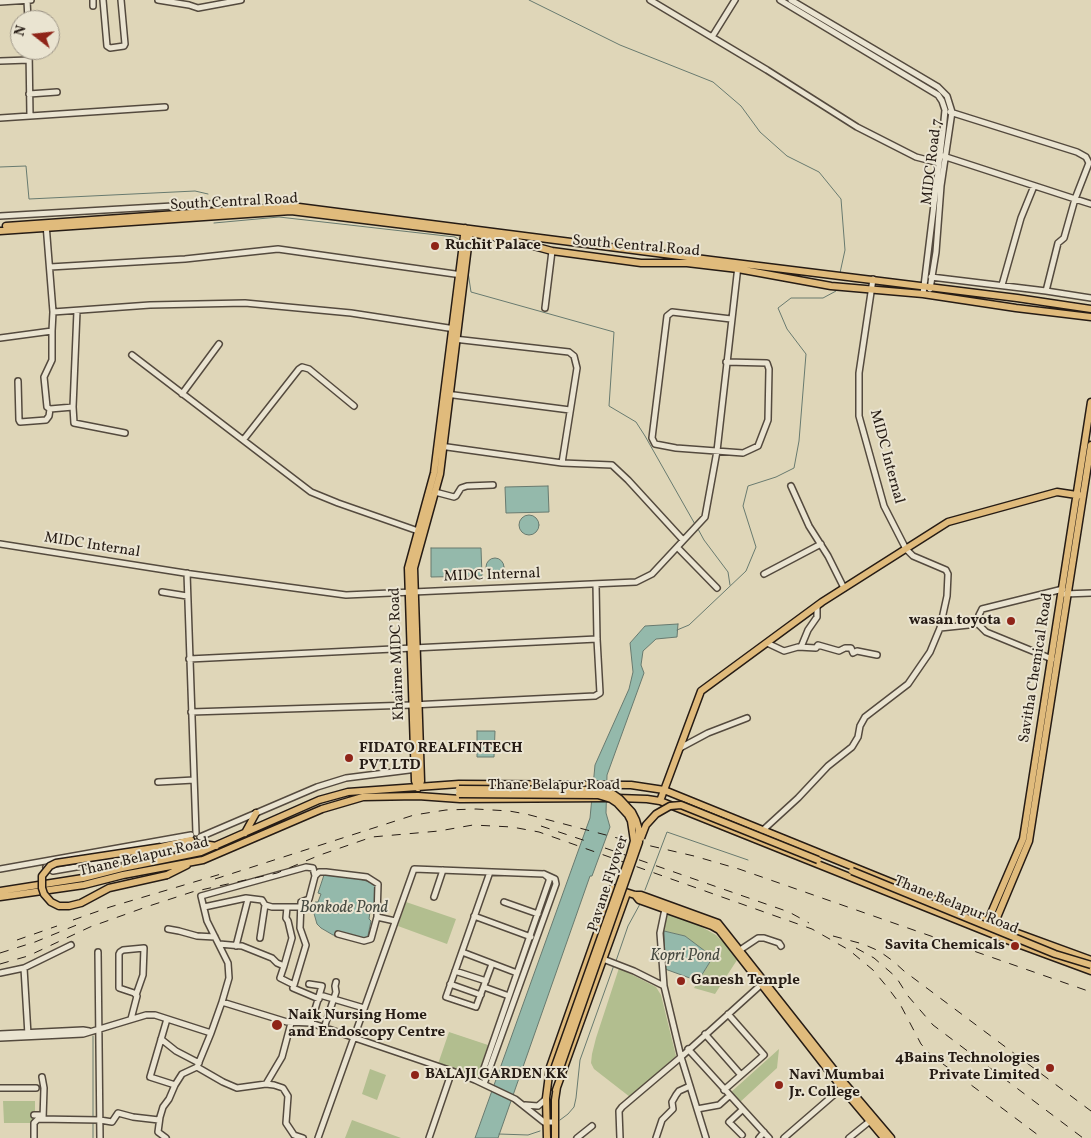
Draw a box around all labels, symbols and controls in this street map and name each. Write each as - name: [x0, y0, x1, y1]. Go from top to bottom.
- north arrow: [10, 10, 60, 60]
- text: N: [11, 24, 32, 39]
- street label: MIDC Road 7: [919, 118, 947, 206]
- street label: South Central Road: [170, 191, 298, 215]
- street label: South Central Road: [571, 232, 701, 262]
- place label: Ruchit Palace: [445, 237, 541, 255]
- marker: Ruchit Palace: [429, 240, 441, 252]
- street label: MIDC Internal: [865, 408, 907, 506]
- street label: MIDC Internal: [43, 530, 141, 562]
- street label: MIDC Internal: [443, 565, 541, 587]
- street label: Khairne MIDC Road: [387, 587, 409, 721]
- street label: Savitha Chemical Road: [1016, 592, 1058, 744]
- place label: wasan toyota: [909, 612, 1001, 630]
- marker: wasan toyota: [1005, 615, 1017, 627]
- place label: FIDATO REALFINTECH PVT LTD: [359, 740, 523, 775]
- marker: FIDATO REALFINTECH PVT LTD: [343, 752, 355, 764]
- street label: Thane Belapur Road: [488, 777, 620, 795]
- street label: Thane Belapur Road: [77, 834, 211, 882]
- street label: Pavane Flyover: [585, 834, 633, 934]
- street label: Thane Belapur Road: [891, 873, 1021, 939]
- water label: Bonkode Pond: [300, 899, 388, 919]
- place label: Savita Chemicals: [885, 937, 1005, 955]
- marker: Savita Chemicals: [1009, 940, 1021, 952]
- water label: Kopri Pond: [650, 947, 720, 967]
- place label: Ganesh Temple: [691, 972, 800, 990]
- marker: Ganesh Temple: [675, 975, 687, 987]
- place label: Naik Nursing Home and Endoscopy Centre: [288, 1007, 445, 1042]
- marker: Naik Nursing Home and Endoscopy Centre: [270, 1018, 284, 1032]
- place label: 4Bains Technologies Private Limited: [895, 1050, 1040, 1085]
- marker: 4Bains Technologies Private Limited: [1044, 1062, 1056, 1074]
- place label: BALAJI GARDEN KK: [425, 1066, 567, 1084]
- place label: Navi Mumbai Jr. College: [789, 1067, 885, 1102]
- marker: BALAJI GARDEN KK: [409, 1069, 421, 1081]
- marker: Navi Mumbai Jr. College: [773, 1079, 785, 1091]

